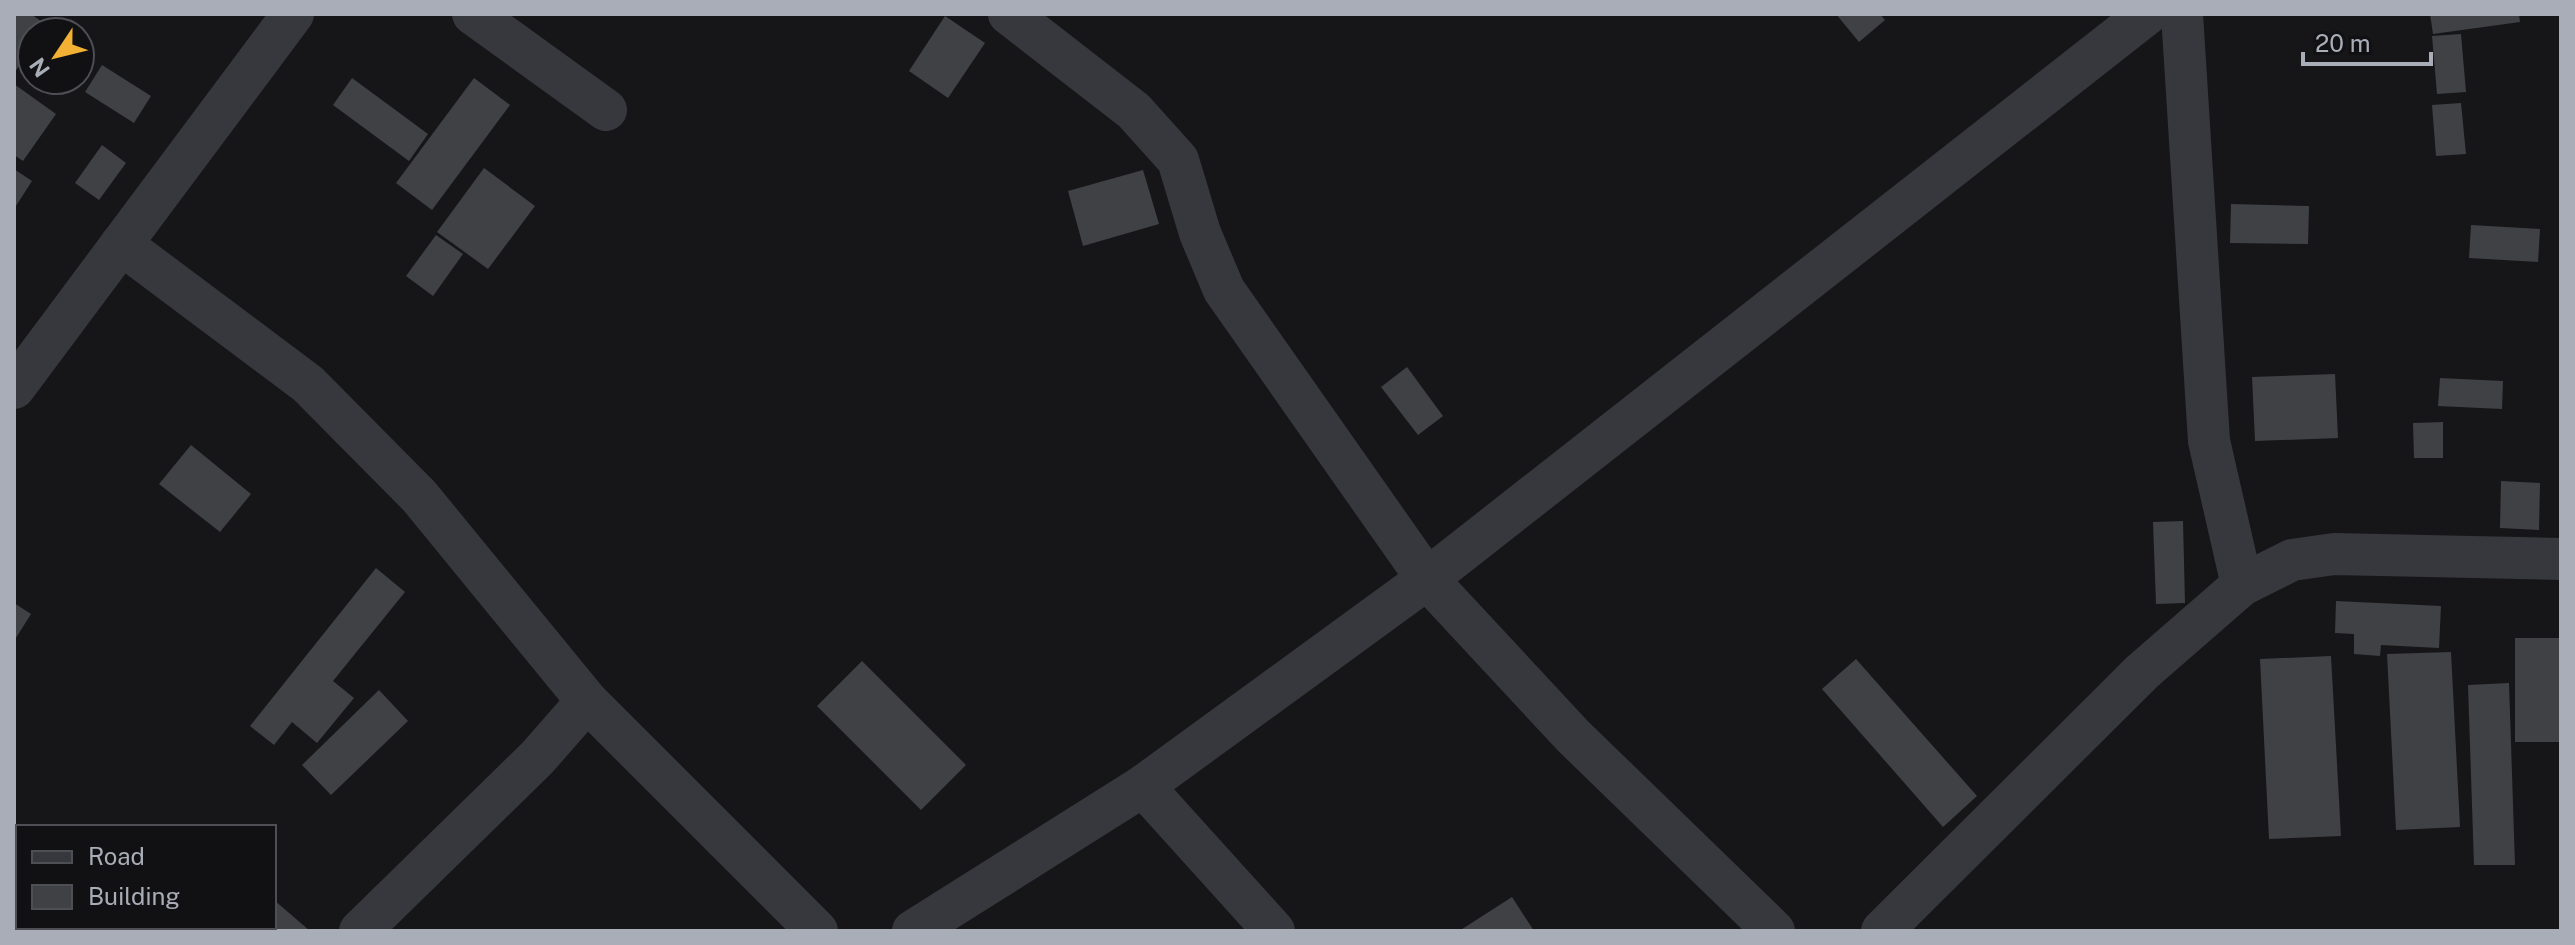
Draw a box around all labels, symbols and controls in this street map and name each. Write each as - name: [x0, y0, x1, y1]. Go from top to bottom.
- north arrow: [16, 16, 96, 96]
- scale bar: [2303, 16, 2431, 66]
- text: 20 m: [2315, 29, 2371, 57]
- text: N: [24, 53, 55, 82]
- legend: [16, 825, 276, 929]
- text: Road: [88, 842, 145, 870]
- text: Building: [88, 882, 180, 910]

